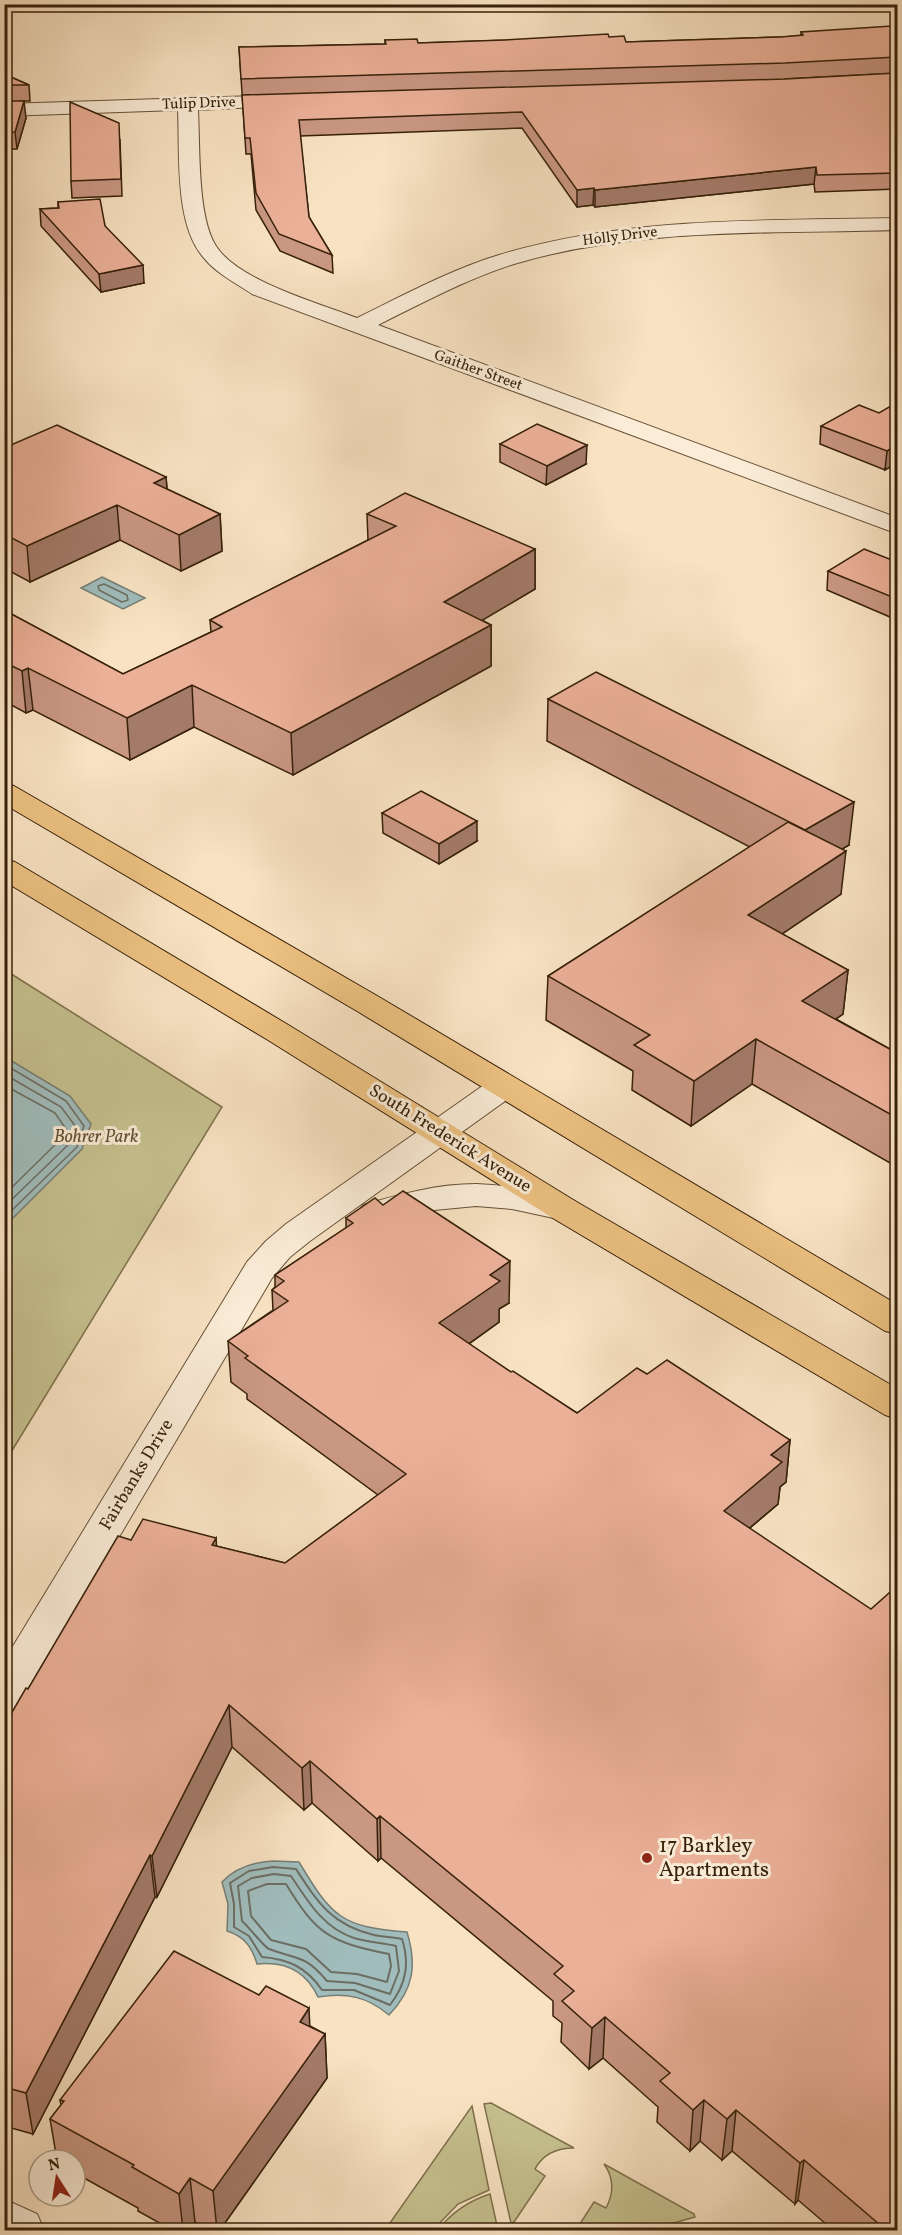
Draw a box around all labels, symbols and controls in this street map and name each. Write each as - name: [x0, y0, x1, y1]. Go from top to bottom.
- street label: Tulip Drive: [162, 92, 236, 116]
- street label: Holly Drive: [581, 222, 659, 252]
- street label: Gaither Street: [431, 345, 525, 397]
- street label: South Frederick Avenue: [364, 1079, 536, 1199]
- park label: Bohrer Park: [54, 1125, 138, 1150]
- street label: Fairbanks Drive: [94, 1415, 180, 1535]
- place label: 17 Barkley Apartments: [659, 1832, 769, 1885]
- marker: 17 Barkley Apartments: [640, 1851, 654, 1865]
- north arrow: [27, 2148, 87, 2208]
- text: N: [46, 2153, 63, 2177]

